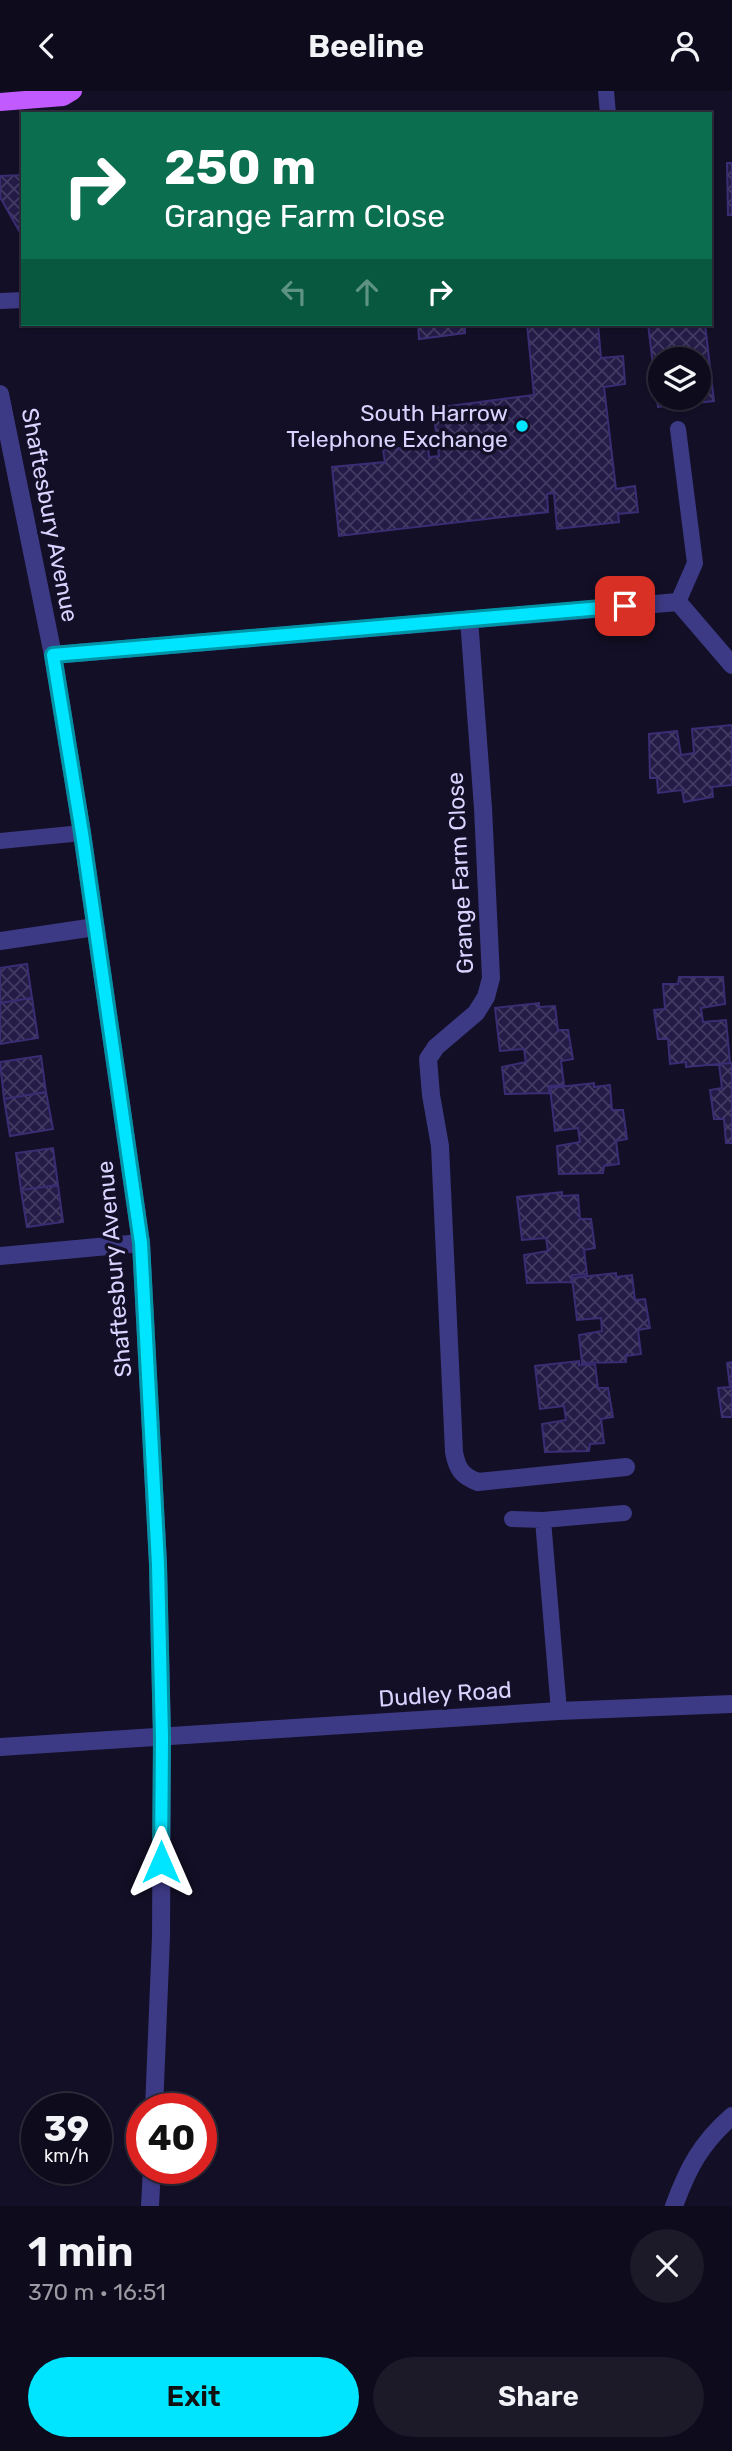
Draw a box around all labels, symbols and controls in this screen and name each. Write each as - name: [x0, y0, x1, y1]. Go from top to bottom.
- icon: back: [28, 27, 66, 65]
- text: Beeline: [308, 27, 424, 65]
- icon: person: [666, 27, 704, 65]
- text: 250 m: [164, 138, 316, 196]
- icon: right: [49, 140, 140, 231]
- text: Grange Farm Close: [164, 197, 445, 235]
- icon: left: [275, 273, 313, 311]
- icon: ahead: [348, 273, 386, 311]
- icon: right: [421, 273, 459, 311]
- map controls: [648, 347, 711, 410]
- button: layers: [648, 347, 711, 410]
- place label: South Harrow Telephone Exchange: [286, 399, 508, 453]
- street label: Shaftesbury Avenue: [16, 406, 84, 624]
- marker: South Harrow Telephone Exchange: [514, 418, 530, 434]
- pin: [595, 576, 655, 636]
- icon: arrive: [606, 587, 644, 625]
- street label: Grange Farm Close: [441, 771, 479, 975]
- street label: Shaftesbury Avenue: [91, 1160, 137, 1378]
- street label: Dudley Road: [377, 1675, 513, 1713]
- position arrow: [124, 1825, 198, 1899]
- speed limit sign: 40: [126, 2093, 217, 2184]
- text: 39: [44, 2108, 89, 2150]
- text: km/h: [44, 2145, 89, 2167]
- text: 1 min: [28, 2227, 134, 2277]
- button: close: [630, 2229, 704, 2303]
- text: 370 m · 16:51: [28, 2278, 166, 2306]
- button: Exit: [28, 2357, 359, 2437]
- button: Share: [373, 2357, 704, 2437]

